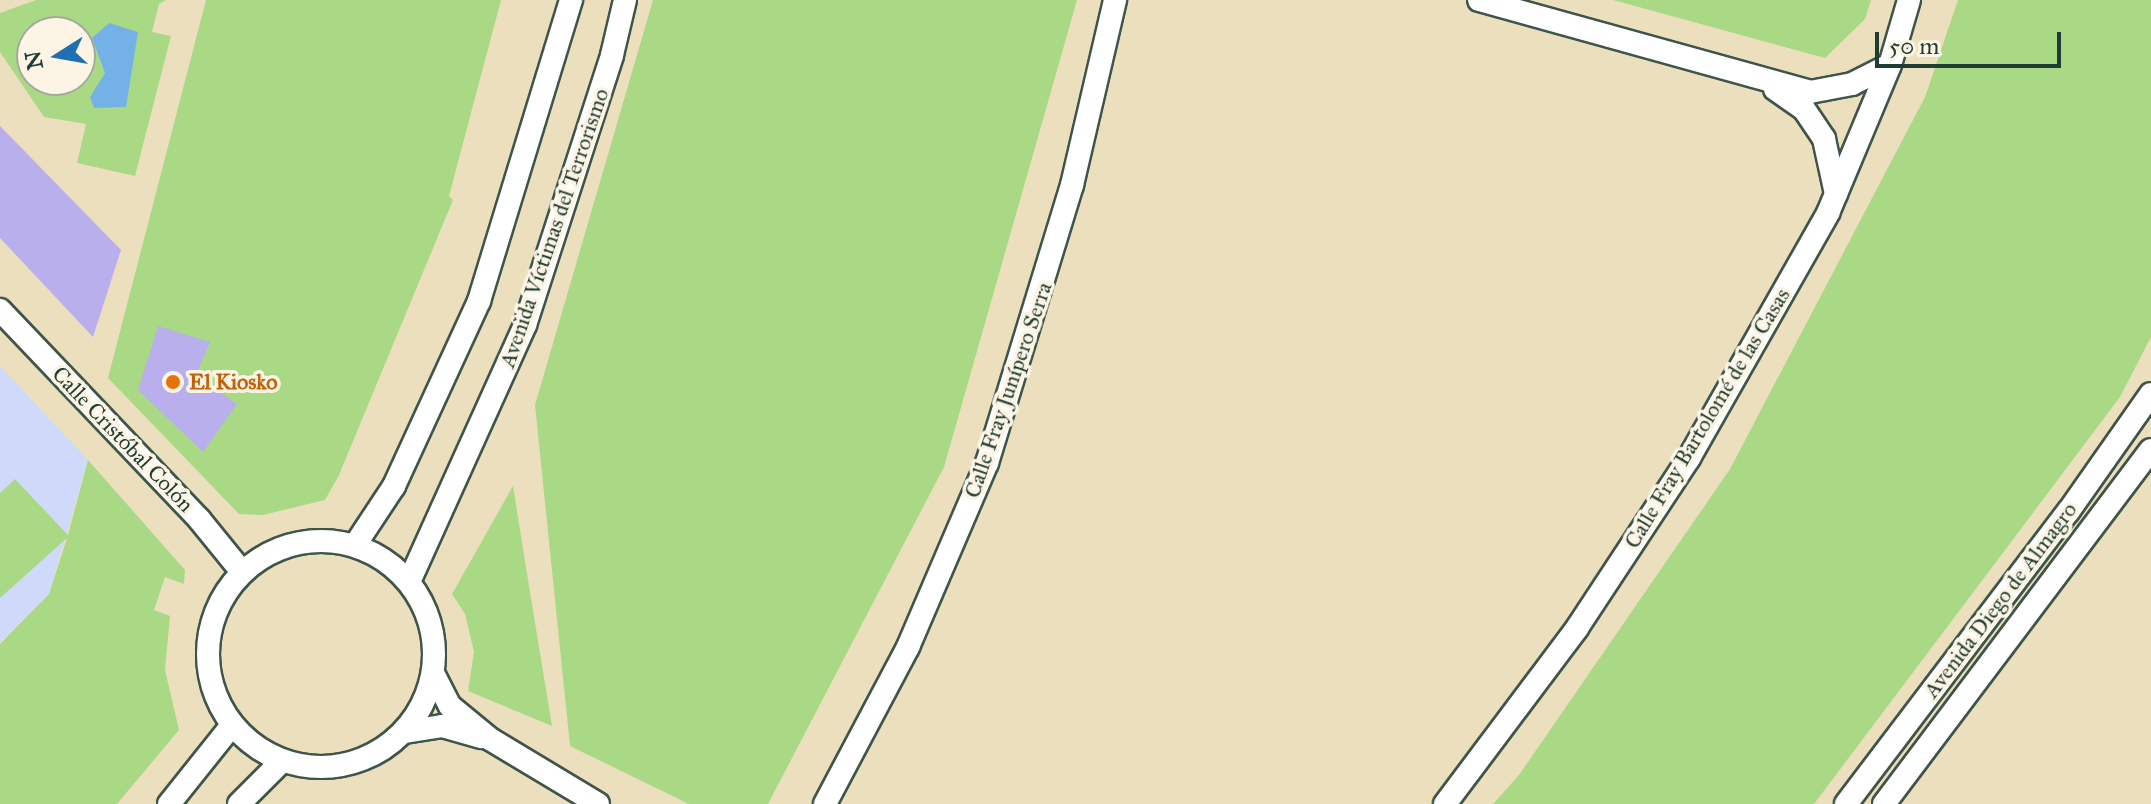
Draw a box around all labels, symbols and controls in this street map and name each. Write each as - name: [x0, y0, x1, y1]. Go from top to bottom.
- north arrow: [16, 16, 96, 96]
- scale bar: [1879, 16, 2065, 66]
- text: 50 m: [1889, 31, 1939, 61]
- text: N: [19, 49, 49, 72]
- street label: Avenida Víctimas del Terrorismo: [494, 85, 614, 371]
- street label: Calle Fray Junípero Serra: [959, 279, 1057, 501]
- street label: Calle Fray Bartolomé de las Casas: [1619, 283, 1795, 553]
- street label: Calle Cristóbal Colón: [47, 361, 199, 517]
- place label: El Kiosko: [189, 369, 277, 395]
- marker: El Kiosko: [164, 373, 182, 391]
- street label: Avenida Diego de Almagro: [1918, 497, 2082, 703]

